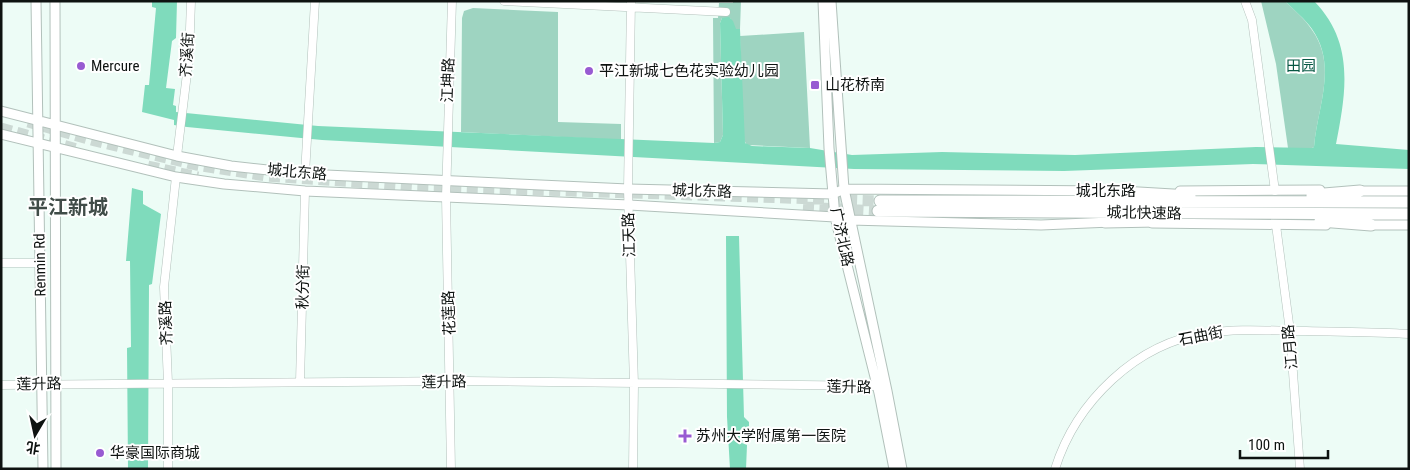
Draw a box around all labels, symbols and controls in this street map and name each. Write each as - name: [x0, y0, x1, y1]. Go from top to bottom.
- street label: 齐溪街: [176, 32, 198, 78]
- place label: Mercure: [91, 57, 139, 75]
- street label: 江坤路: [438, 57, 458, 103]
- park label: 田园: [1286, 57, 1316, 75]
- marker: Mercure: [75, 60, 87, 72]
- place label: 平江新城七色花实验幼儿园: [599, 62, 779, 80]
- marker: 平江新城七色花实验幼儿园: [583, 65, 595, 77]
- place label: 山花桥南: [825, 76, 885, 94]
- marker: 山花桥南: [809, 79, 821, 91]
- street label: 城北东路: [266, 160, 328, 184]
- street label: 城北东路: [672, 181, 732, 201]
- street label: 城北东路: [1076, 182, 1136, 200]
- district label: 平江新城: [28, 195, 108, 219]
- street label: 城北快速路: [1106, 203, 1182, 223]
- street label: 广济北路: [827, 206, 857, 268]
- street label: 江天路: [619, 212, 639, 258]
- street label: Renmin Rd: [30, 233, 50, 297]
- street label: 秋分街: [294, 264, 312, 310]
- street label: 花莲路: [439, 290, 459, 336]
- street label: 齐溪路: [156, 300, 176, 346]
- street label: 石曲街: [1177, 323, 1225, 349]
- street label: 江月路: [1279, 324, 1301, 370]
- street label: 莲升路: [421, 373, 467, 391]
- street label: 莲升路: [16, 375, 62, 393]
- street label: 莲升路: [826, 378, 872, 396]
- north arrow: [10, 410, 60, 460]
- place label: 苏州大学附属第一医院: [696, 427, 846, 445]
- scale bar: [1240, 428, 1328, 460]
- marker: 苏州大学附属第一医院: [678, 429, 692, 443]
- text: 100 m: [1248, 436, 1285, 454]
- text: 北: [25, 439, 41, 457]
- place label: 华豪国际商城: [110, 444, 200, 462]
- marker: 华豪国际商城: [94, 447, 106, 459]

